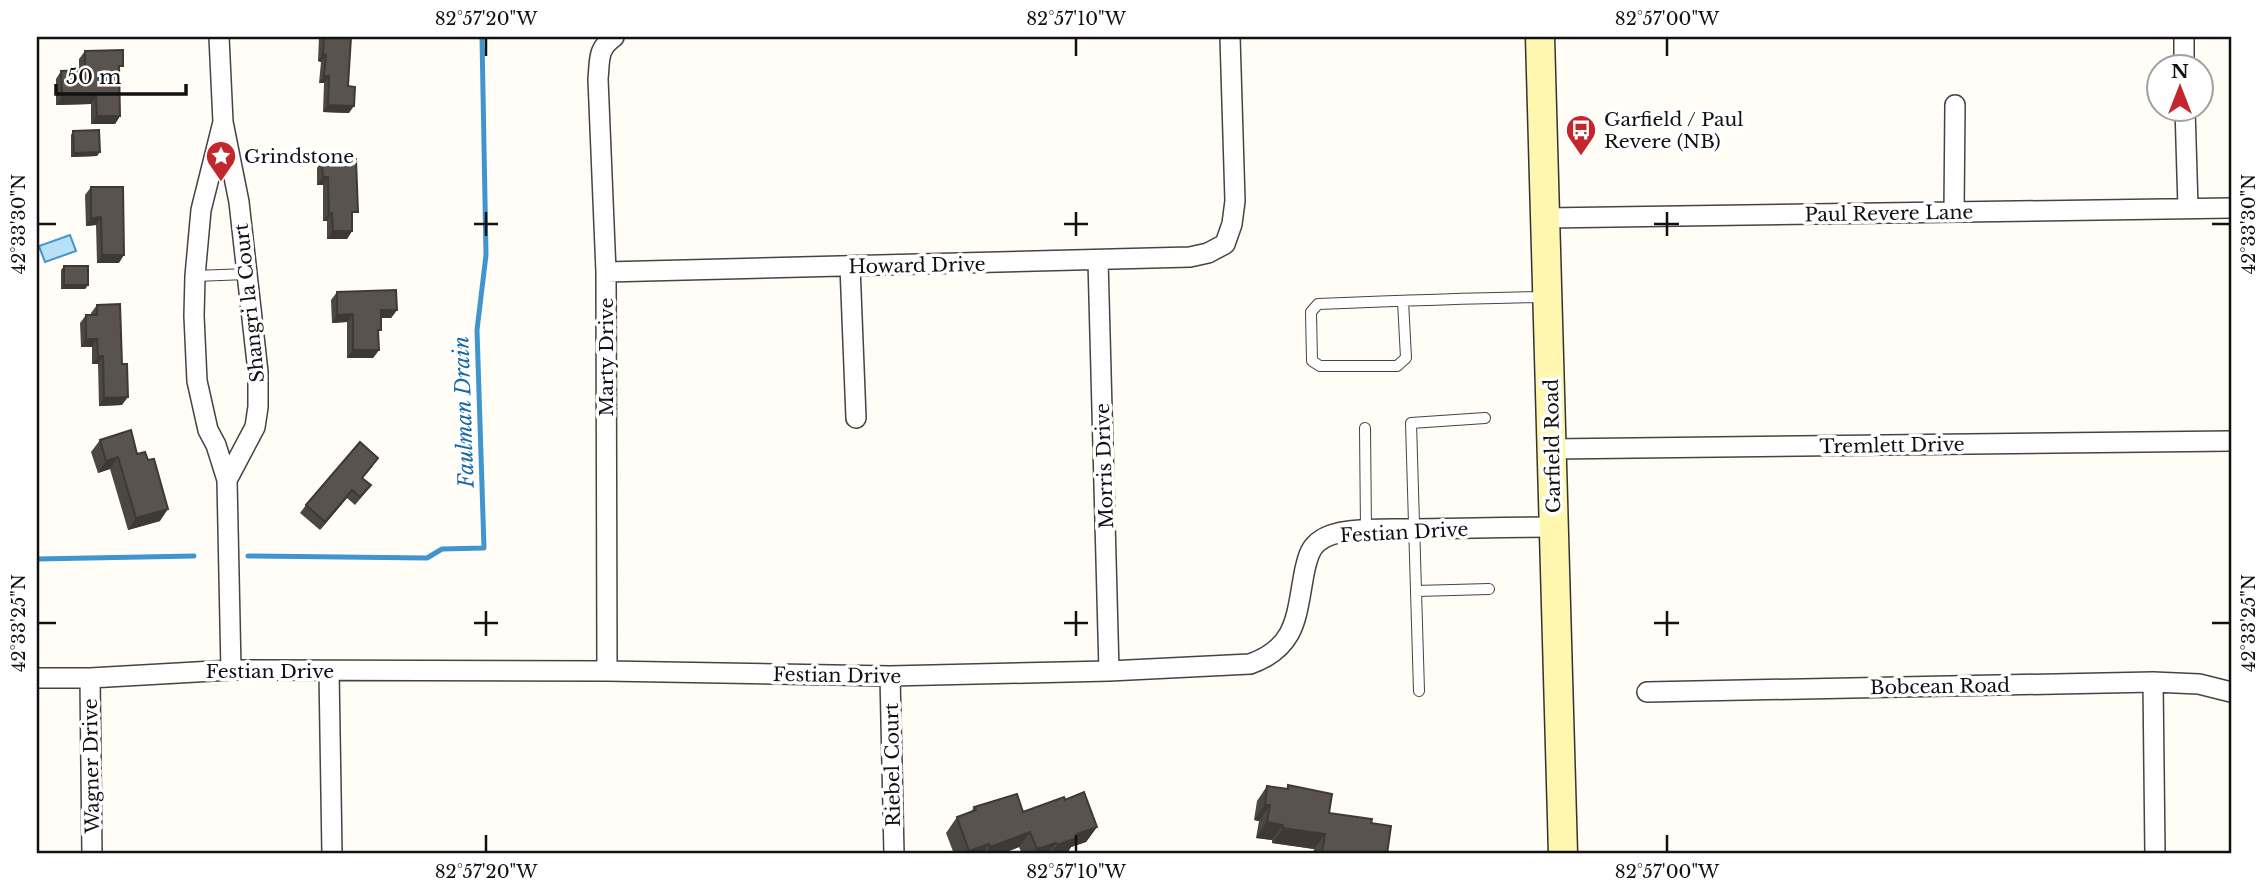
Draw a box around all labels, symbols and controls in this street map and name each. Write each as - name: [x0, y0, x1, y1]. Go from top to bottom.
- text: 82°57'20"W: [435, 8, 538, 30]
- text: 82°57'10"W: [1026, 8, 1127, 30]
- text: 82°57'00"W: [1615, 8, 1720, 30]
- scale bar: [56, 52, 186, 96]
- north arrow: [2146, 52, 2216, 122]
- text: N: [2171, 60, 2189, 83]
- text: 50 m: [66, 64, 122, 90]
- place label: Garfield / Paul Revere (NB): [1604, 108, 1744, 153]
- bus stop icon: Garfield / Paul Revere (NB): [1564, 113, 1598, 157]
- place icon: Grindstone: [204, 139, 238, 183]
- place label: Grindstone: [244, 145, 354, 168]
- text: 42°33'30"N: [8, 174, 30, 274]
- text: 42°33'30"N: [2238, 174, 2260, 274]
- street label: Paul Revere Lane: [1804, 201, 1974, 226]
- street label: Shangri la Court: [230, 221, 269, 384]
- street label: Howard Drive: [848, 253, 986, 278]
- street label: Marty Drive: [595, 298, 618, 416]
- water label: Faulman Drain: [448, 336, 480, 489]
- street label: Garfield Road: [1540, 378, 1565, 513]
- street label: Morris Drive: [1091, 403, 1118, 529]
- street label: Tremlett Drive: [1819, 433, 1965, 458]
- street label: Festian Drive: [1339, 518, 1469, 547]
- text: 42°33'25"N: [8, 574, 30, 672]
- text: 42°33'25"N: [2238, 574, 2260, 672]
- street label: Festian Drive: [206, 660, 334, 683]
- street label: Festian Drive: [773, 663, 901, 688]
- street label: Bobcean Road: [1870, 674, 2010, 699]
- street label: Wagner Drive: [79, 698, 104, 835]
- street label: Riebel Court: [880, 702, 905, 827]
- text: 82°57'20"W: [435, 861, 538, 883]
- text: 82°57'10"W: [1026, 861, 1127, 883]
- text: 82°57'00"W: [1615, 861, 1720, 883]

